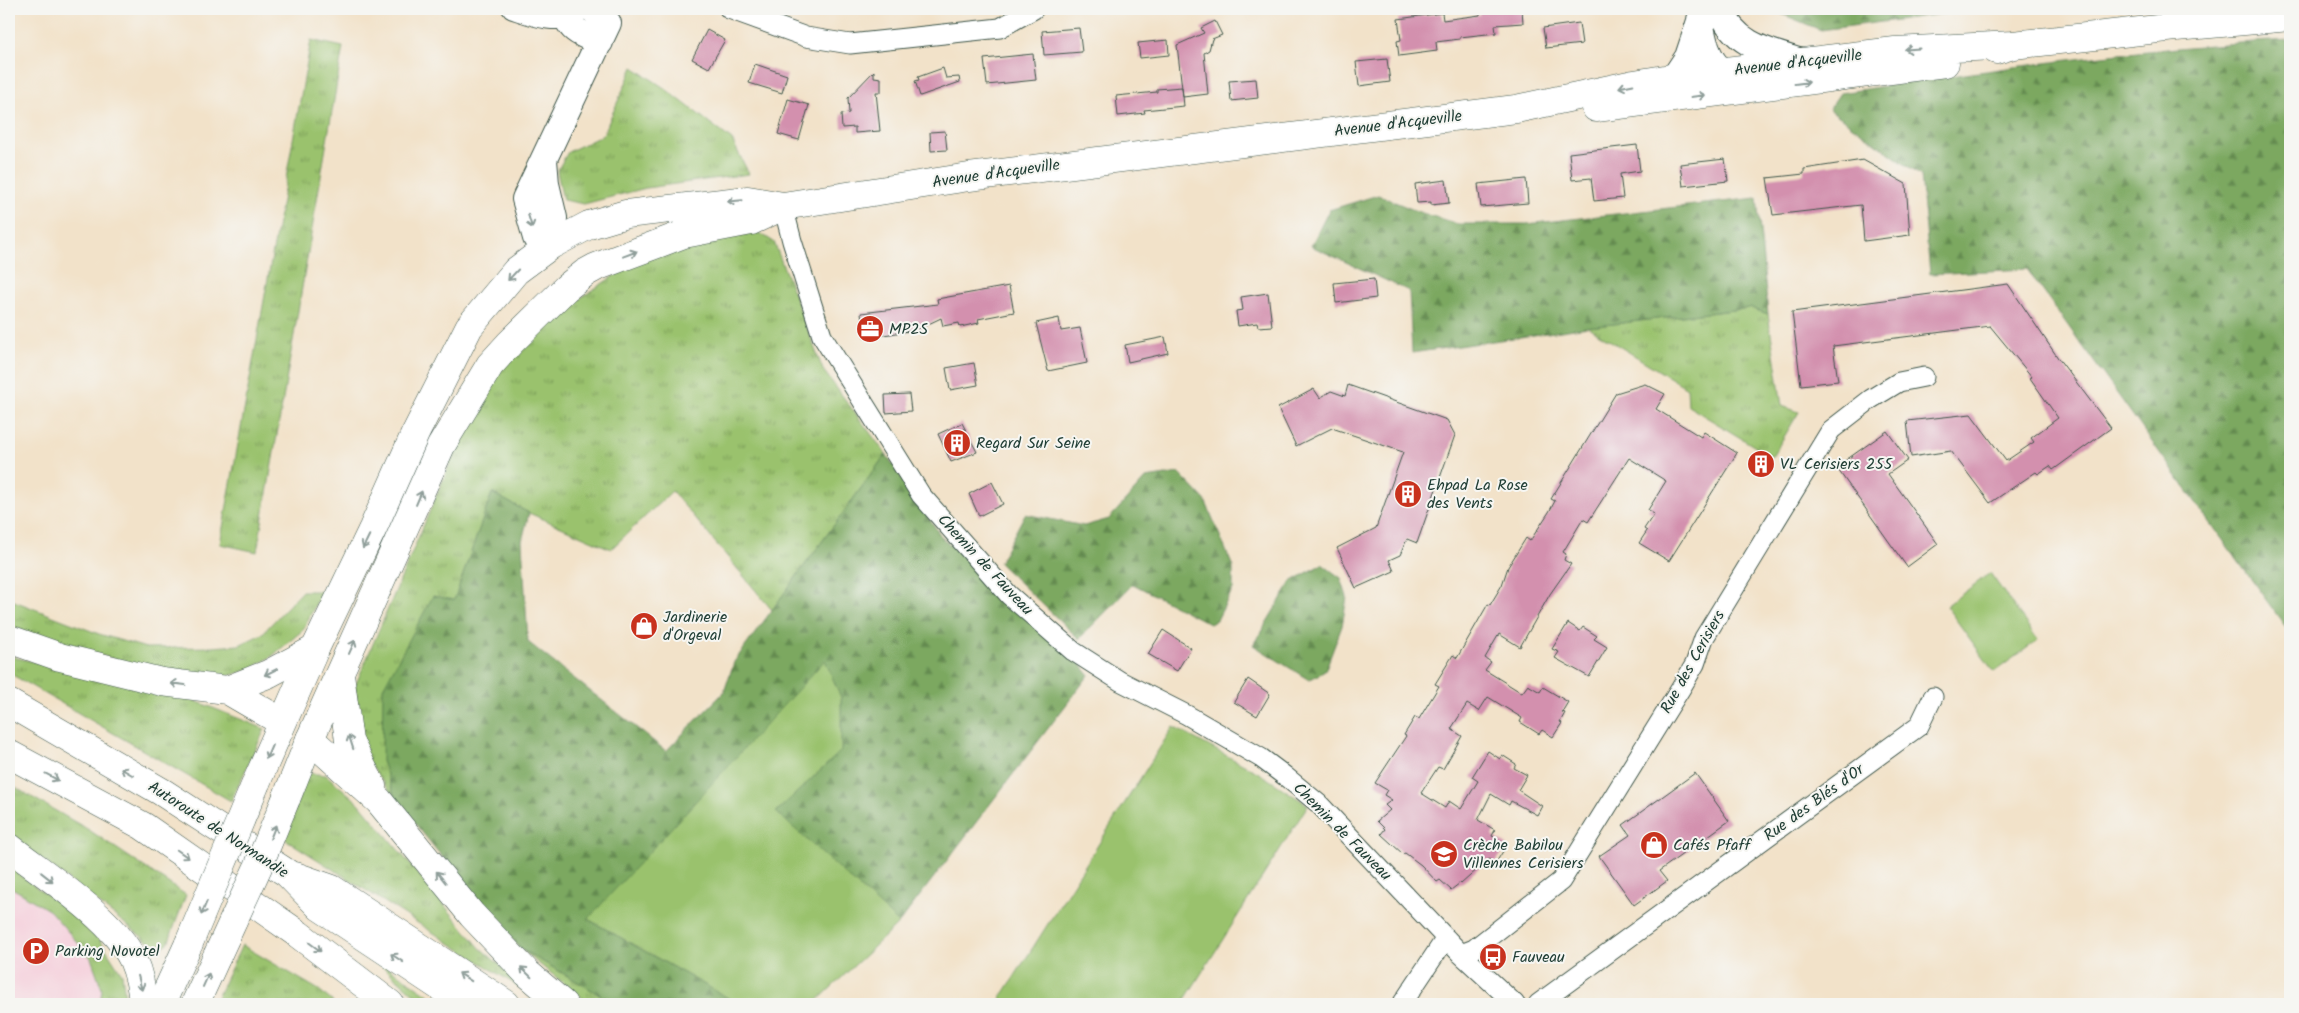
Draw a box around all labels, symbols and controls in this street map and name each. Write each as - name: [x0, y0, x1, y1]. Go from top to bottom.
- street label: Avenue d'Acqueville: [1733, 43, 1863, 83]
- one-way arrow: [1904, 45, 1920, 54]
- one-way arrow: [1793, 78, 1809, 88]
- one-way arrow: [1619, 82, 1635, 91]
- one-way arrow: [1689, 91, 1705, 101]
- street label: Avenue d'Acqueville: [1333, 104, 1463, 144]
- street label: Avenue d'Acqueville: [931, 153, 1061, 195]
- one-way arrow: [727, 196, 743, 206]
- one-way arrow: [526, 213, 536, 229]
- one-way arrow: [622, 249, 637, 258]
- one-way arrow: [507, 269, 519, 282]
- office icon: MP2S: [855, 314, 885, 344]
- place label: MP2S: [889, 317, 929, 342]
- building icon: Regard Sur Seine: [942, 428, 972, 458]
- place label: Regard Sur Seine: [976, 431, 1090, 456]
- building icon: VL Cerisiers 255: [1746, 449, 1776, 479]
- place label: VL Cerisiers 255: [1780, 452, 1894, 477]
- place label: Ehpad La Rose des Vents: [1427, 473, 1528, 516]
- building icon: Ehpad La Rose des Vents: [1393, 479, 1423, 509]
- one-way arrow: [414, 491, 424, 506]
- street label: Chemin de Fauveau: [931, 509, 1039, 622]
- one-way arrow: [361, 535, 371, 550]
- place label: Jardinerie d'Orgeval: [663, 605, 727, 648]
- street label: Rue des Cerisiers: [1654, 606, 1732, 718]
- shop icon: Jardinerie d'Orgeval: [629, 611, 659, 641]
- one-way arrow: [348, 640, 358, 655]
- one-way arrow: [264, 667, 279, 677]
- one-way arrow: [170, 679, 186, 689]
- one-way arrow: [346, 734, 355, 750]
- one-way arrow: [264, 744, 273, 759]
- street label: Rue des Blés d'Or: [1759, 757, 1871, 848]
- one-way arrow: [121, 767, 135, 777]
- one-way arrow: [44, 772, 59, 782]
- street label: Autoroute de Normandie: [143, 775, 293, 885]
- street label: Chemin de Fauveau: [1287, 777, 1397, 887]
- one-way arrow: [268, 825, 278, 840]
- shop icon: Cafés Pfaff: [1639, 830, 1669, 860]
- place label: Crèche Babilou Villennes Cerisiers: [1463, 833, 1584, 876]
- place label: Cafés Pfaff: [1673, 833, 1753, 858]
- school or university icon: Crèche Babilou Villennes Cerisiers: [1429, 839, 1459, 869]
- one-way arrow: [175, 849, 189, 859]
- one-way arrow: [436, 871, 447, 884]
- one-way arrow: [40, 872, 54, 882]
- one-way arrow: [198, 901, 207, 916]
- parking icon: Parking Novotel: [21, 936, 51, 966]
- place label: Parking Novotel: [55, 939, 160, 964]
- one-way arrow: [308, 942, 321, 953]
- bus stop icon: Fauveau: [1478, 942, 1508, 972]
- place label: Fauveau: [1512, 945, 1565, 970]
- one-way arrow: [390, 953, 404, 963]
- one-way arrow: [520, 966, 533, 978]
- one-way arrow: [458, 972, 472, 982]
- one-way arrow: [201, 973, 211, 988]
- one-way arrow: [136, 975, 145, 991]

